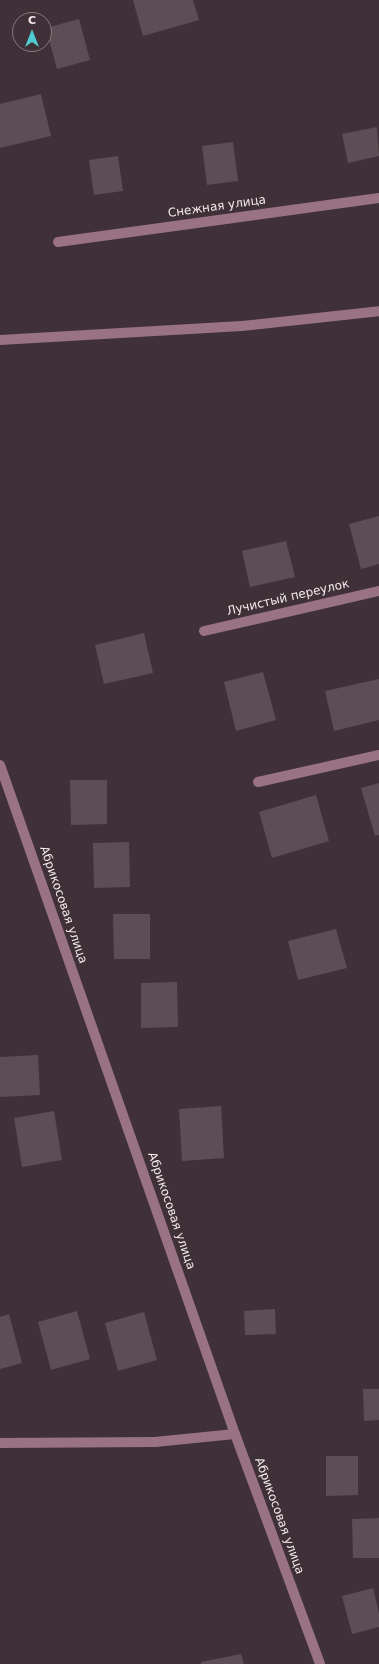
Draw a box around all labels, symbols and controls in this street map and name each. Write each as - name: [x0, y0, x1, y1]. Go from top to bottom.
- north arrow: [12, 12, 52, 52]
- text: С: [28, 14, 36, 27]
- street label: Снежная улица: [167, 193, 267, 221]
- street label: Лучистый переулок: [225, 577, 351, 619]
- street label: Абрикосовая улица: [36, 844, 90, 966]
- street label: Абрикосовая улица: [144, 1150, 198, 1272]
- street label: Абрикосовая улица: [251, 1456, 307, 1576]

